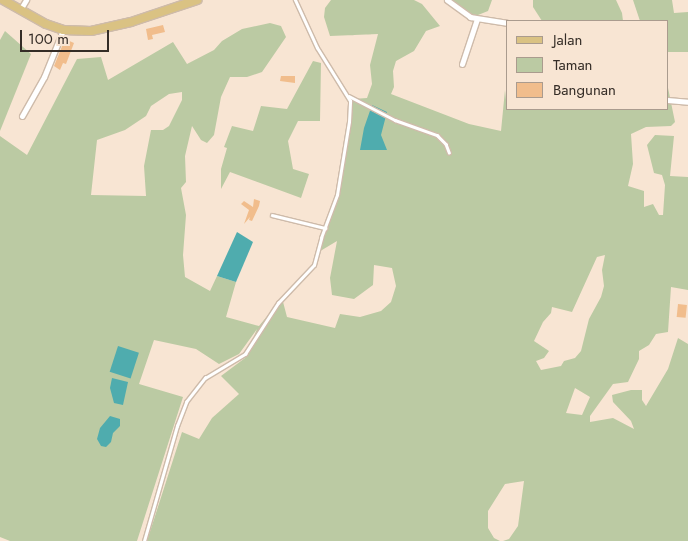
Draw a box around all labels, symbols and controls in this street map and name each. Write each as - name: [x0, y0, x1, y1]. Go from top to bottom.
- scale bar: [22, 20, 111, 52]
- legend: [506, 20, 668, 110]
- text: 100 m: [28, 28, 69, 50]
- text: Jalan: [553, 29, 582, 51]
- text: Taman: [553, 54, 592, 76]
- text: Bangunan: [553, 79, 616, 101]

